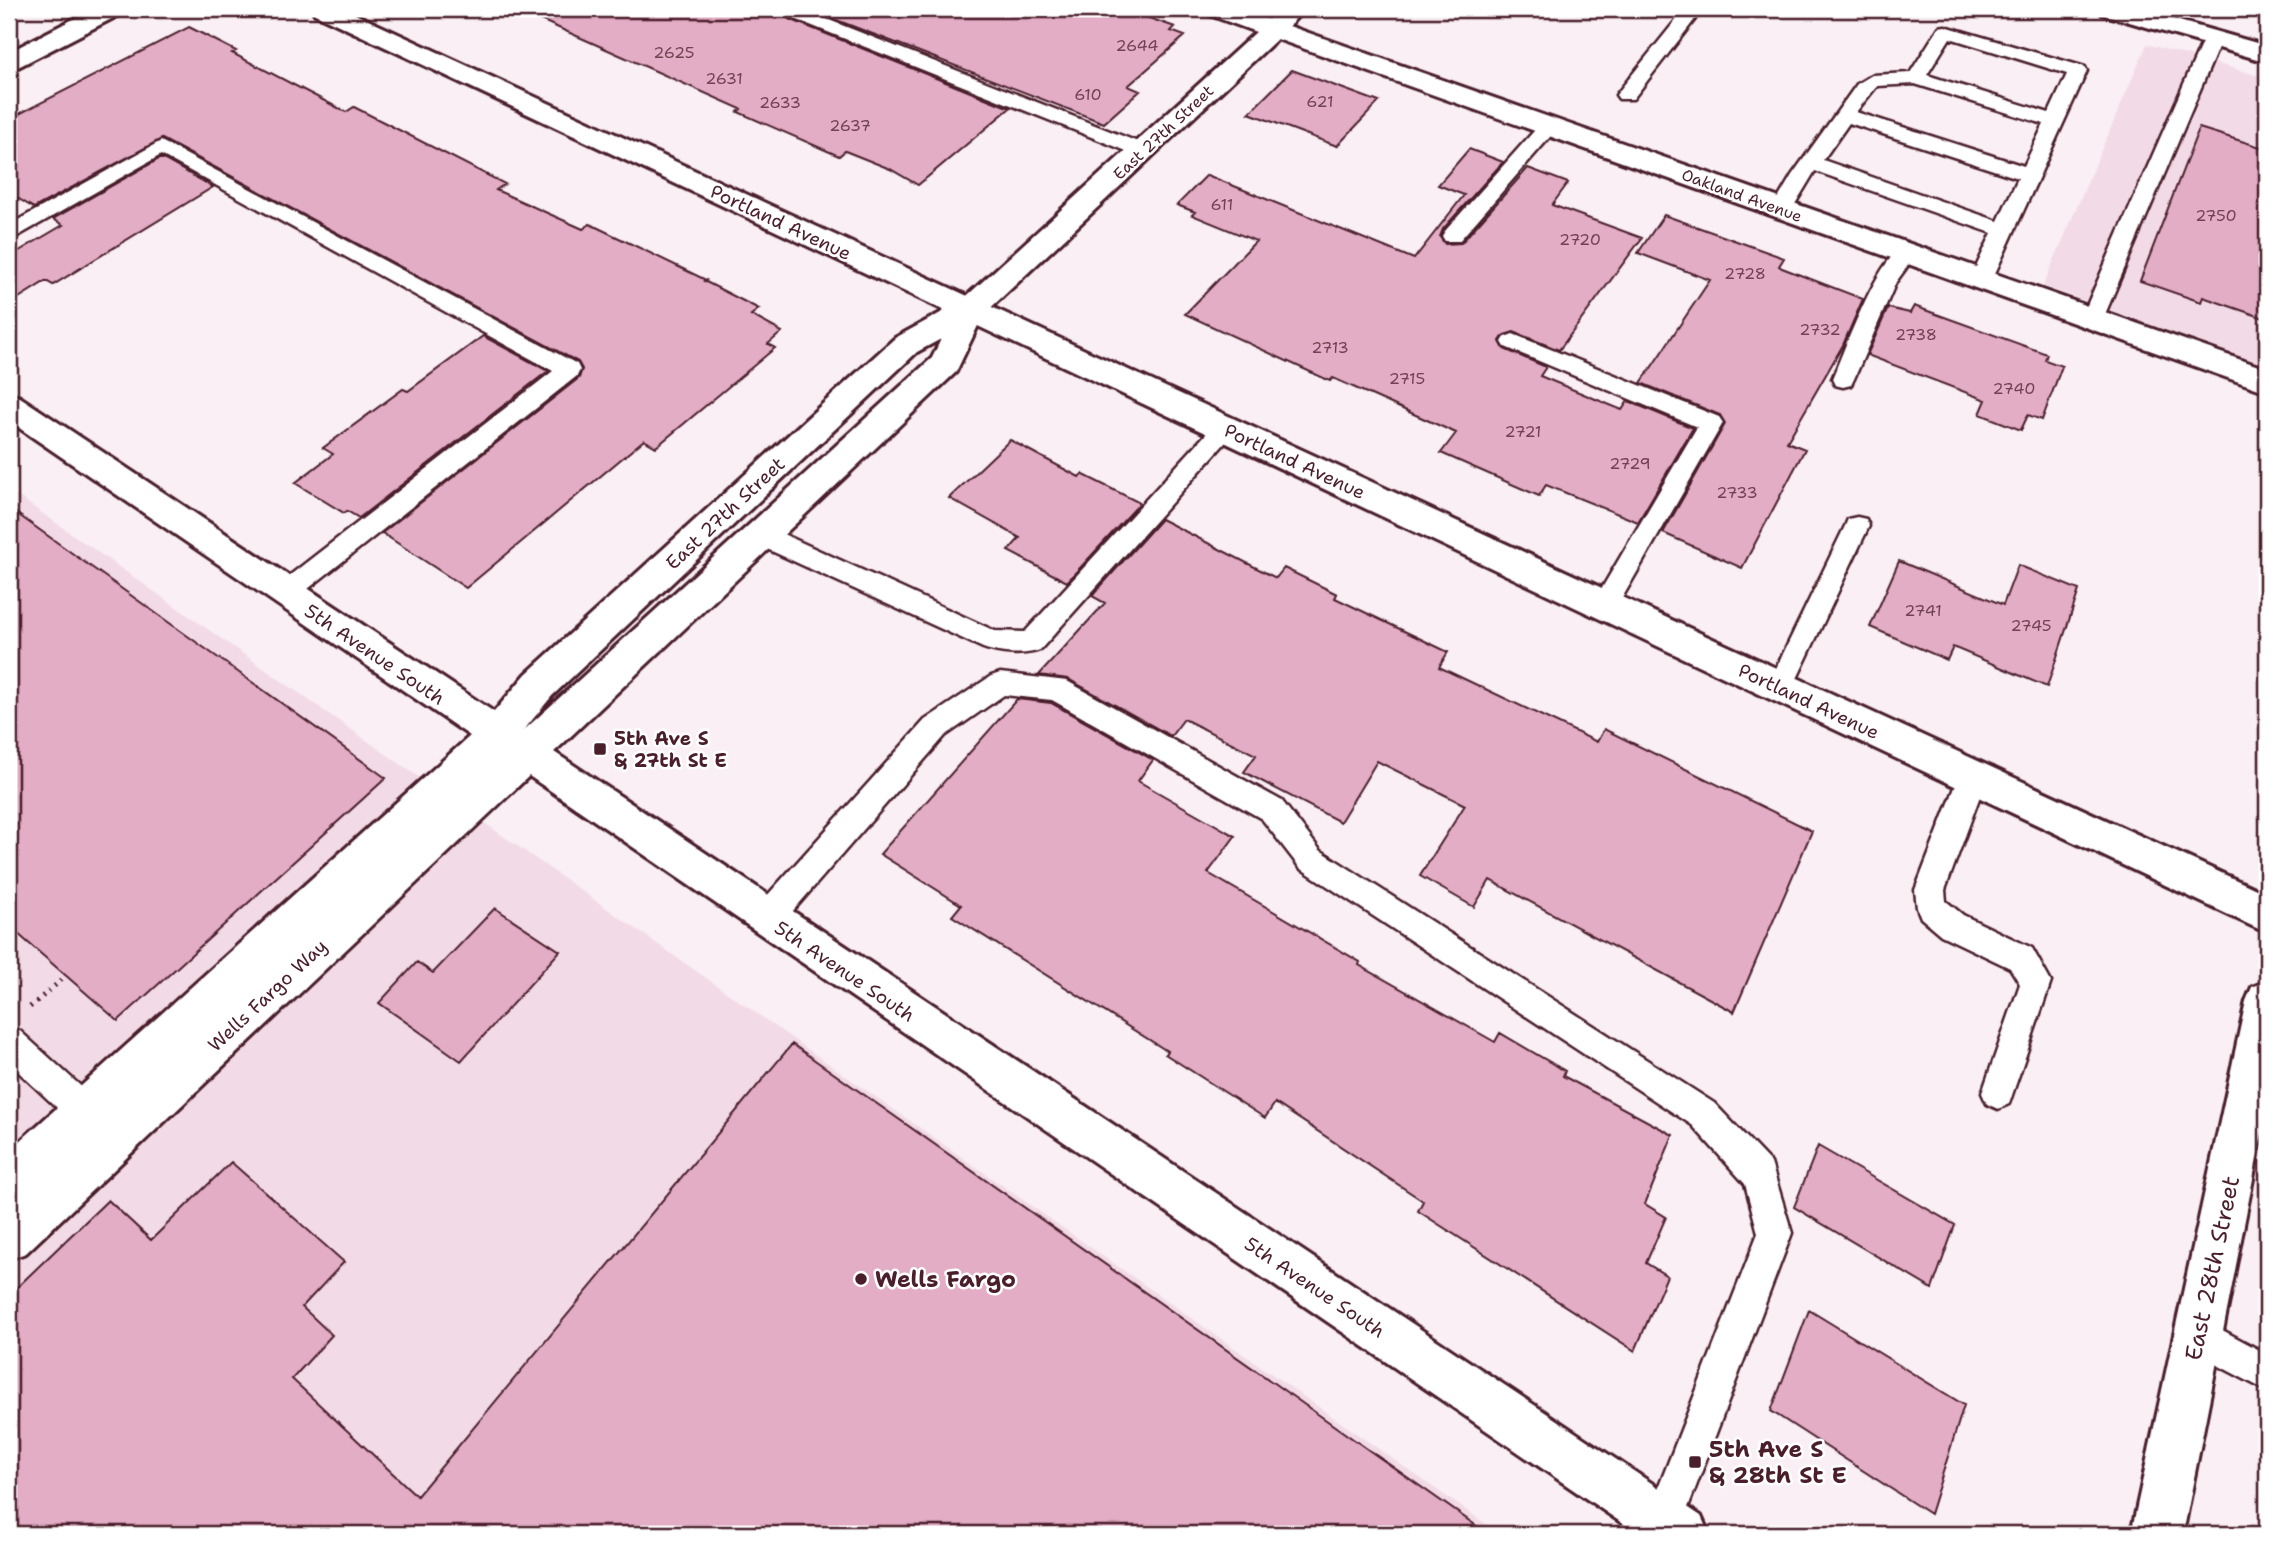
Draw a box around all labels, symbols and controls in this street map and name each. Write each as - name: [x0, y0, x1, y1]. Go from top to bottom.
- house number: 2644: [1115, 35, 1159, 56]
- house number: 2625: [653, 42, 695, 63]
- house number: 2631: [705, 68, 743, 89]
- street label: East 27th Street: [1109, 80, 1218, 184]
- house number: 610: [1074, 84, 1102, 105]
- house number: 621: [1306, 91, 1334, 112]
- house number: 2633: [759, 92, 801, 113]
- house number: 2637: [829, 115, 871, 136]
- street label: Oakland Avenue: [1679, 164, 1805, 227]
- street label: Portland Avenue: [706, 179, 855, 266]
- house number: 611: [1211, 194, 1233, 215]
- house number: 2750: [2195, 205, 2237, 226]
- house number: 2720: [1559, 229, 1601, 250]
- house number: 2728: [1724, 263, 1766, 284]
- house number: 2732: [1799, 319, 1841, 340]
- house number: 2738: [1895, 324, 1937, 345]
- house number: 2713: [1311, 337, 1349, 358]
- house number: 2715: [1389, 368, 1425, 389]
- house number: 2740: [1993, 378, 2035, 399]
- street label: Portland Avenue: [1220, 418, 1369, 505]
- house number: 2721: [1504, 421, 1542, 442]
- street label: East 27th Street: [660, 452, 790, 575]
- house number: 2729: [1609, 453, 1651, 474]
- house number: 2733: [1716, 482, 1758, 503]
- street label: 5th Avenue South: [300, 598, 450, 711]
- house number: 2741: [1904, 600, 1942, 621]
- house number: 2745: [2010, 615, 2052, 636]
- street label: Portland Avenue: [1734, 658, 1883, 745]
- place label: 5th Ave S & 27th St E: [614, 726, 727, 773]
- marker: 5th Ave S & 27th St E: [592, 741, 608, 757]
- street label: 5th Avenue South: [770, 915, 920, 1028]
- street label: Wells Fargo Way: [202, 934, 332, 1057]
- street label: East 28th Street: [2178, 1173, 2246, 1363]
- street label: 5th Avenue South: [1240, 1231, 1390, 1344]
- place label: Wells Fargo: [875, 1264, 1016, 1294]
- marker: Wells Fargo: [853, 1271, 869, 1287]
- place label: 5th Ave S & 28th St E: [1709, 1434, 1847, 1490]
- marker: 5th Ave S & 28th St E: [1687, 1454, 1703, 1470]

